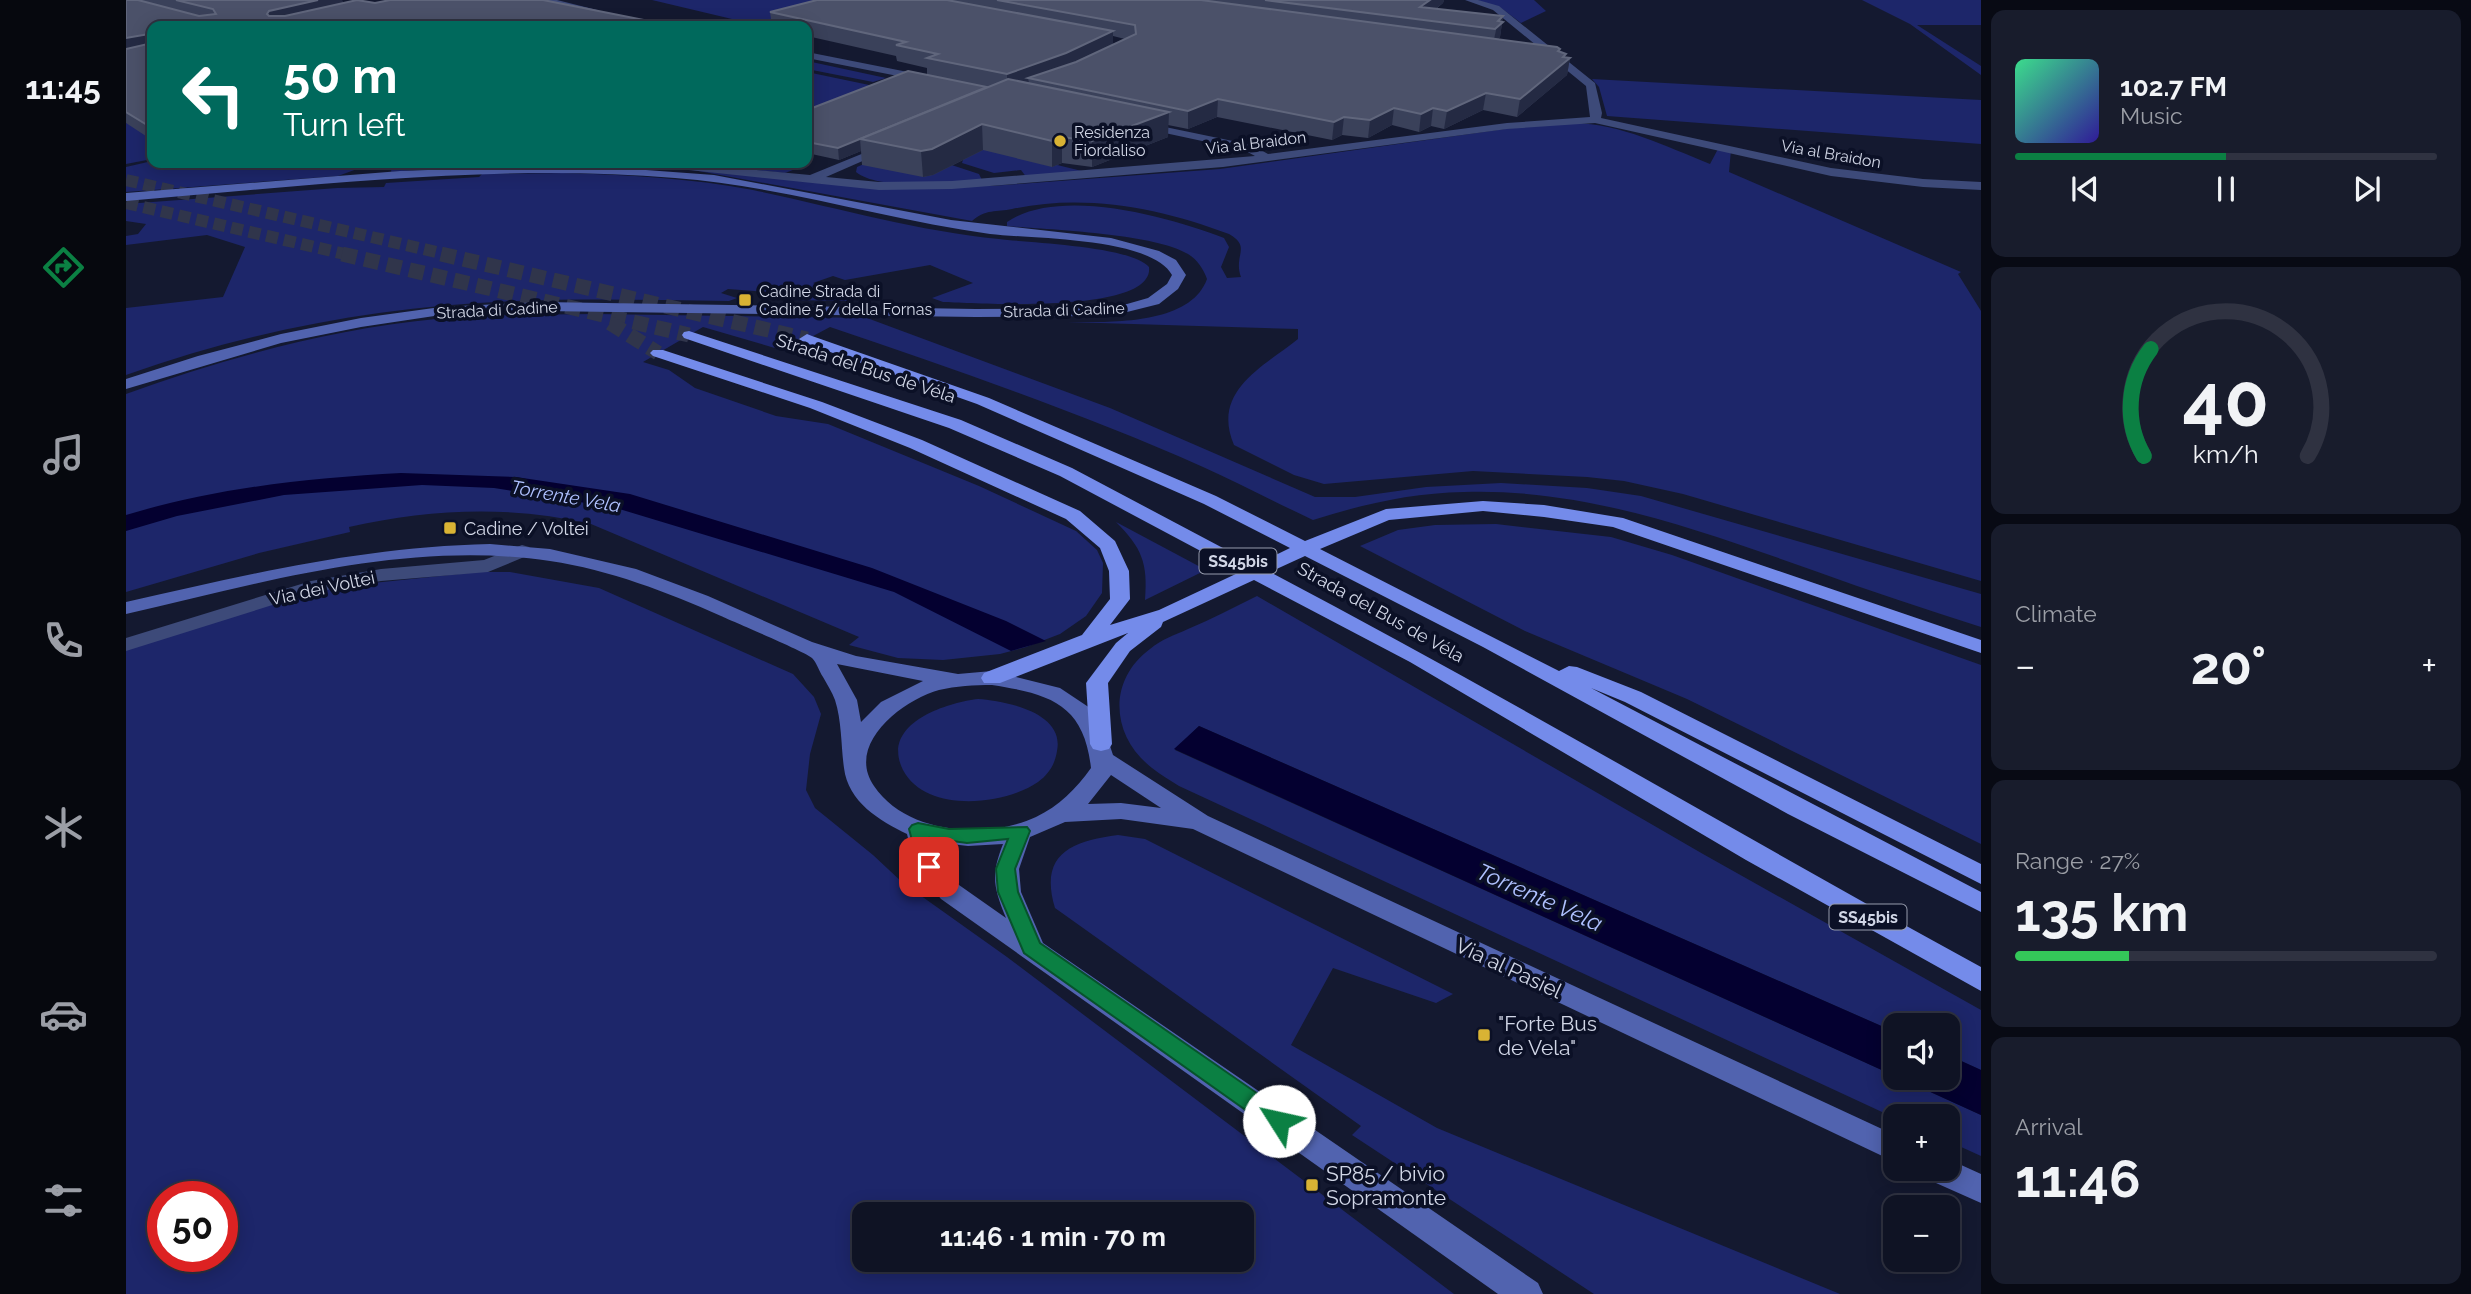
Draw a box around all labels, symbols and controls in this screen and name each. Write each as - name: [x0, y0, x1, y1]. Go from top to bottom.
- text: 50 m: [283, 47, 398, 104]
- icon: left: [168, 49, 259, 140]
- text: 11:45: [25, 69, 101, 106]
- text: 102.7 FM: [2120, 72, 2227, 102]
- text: Music: [2120, 102, 2183, 129]
- text: Turn left: [283, 106, 405, 143]
- place label: Residenza Fiordaliso: [1074, 123, 1150, 160]
- street label: Via al Braidon: [1205, 127, 1307, 159]
- marker: Residenza Fiordaliso: [1052, 133, 1068, 149]
- street label: Via al Braidon: [1780, 136, 1882, 172]
- icon: previous: [2066, 170, 2104, 208]
- icon: pause: [2207, 170, 2245, 208]
- icon: next: [2348, 170, 2386, 208]
- icon: directions: [39, 243, 88, 292]
- place label: Cadine Strada di Cadine 5 / della Fornas: [759, 282, 932, 319]
- marker: Cadine Strada di Cadine 5 / della Fornas: [737, 292, 753, 308]
- street label: Strada di Cadine: [436, 297, 558, 323]
- street label: Strada di Cadine: [1003, 298, 1125, 322]
- street label: Strada del Bus de Véla: [774, 329, 958, 407]
- text: 40: [2183, 359, 2269, 444]
- icon: music: [39, 430, 88, 479]
- text: km/h: [2193, 439, 2259, 469]
- water label: Torrente Vela: [509, 476, 623, 516]
- place label: Cadine / Voltei: [464, 518, 589, 539]
- marker: Cadine / Voltei: [442, 520, 458, 536]
- road number: SS45bis: [1200, 548, 1276, 574]
- street label: Strada del Bus de Véla: [1294, 557, 1468, 667]
- street label: Via dei Voltei: [267, 567, 377, 609]
- text: Climate: [2015, 600, 2097, 627]
- icon: phone: [39, 616, 88, 665]
- text: 20°: [2191, 635, 2266, 696]
- text: −: [2015, 643, 2035, 688]
- text: +: [2421, 643, 2437, 688]
- icon: climate: [39, 803, 88, 852]
- pin: [899, 837, 959, 897]
- text: Range · 27%: [2015, 847, 2140, 874]
- icon: arrive: [910, 848, 948, 886]
- water label: Torrente Vela: [1473, 857, 1607, 937]
- text: 135 km: [2015, 882, 2188, 943]
- road number: SS45bis: [1830, 904, 1906, 930]
- street label: Via al Pasiel: [1452, 932, 1566, 1004]
- icon: car: [39, 990, 88, 1039]
- place label: "Forte Bus de Vela": [1498, 1011, 1597, 1060]
- map controls: [1883, 1013, 1960, 1272]
- button: sound: [1883, 1013, 1960, 1090]
- marker: "Forte Bus de Vela": [1476, 1027, 1492, 1043]
- position arrow: [1242, 1084, 1316, 1158]
- button: +: [1883, 1104, 1960, 1181]
- text: Arrival: [2015, 1113, 2082, 1140]
- text: 11:46: [2015, 1148, 2140, 1209]
- place label: SP85 / bivio Sopramonte: [1326, 1161, 1446, 1210]
- icon: filters: [39, 1176, 88, 1225]
- marker: SP85 / bivio Sopramonte: [1304, 1177, 1320, 1193]
- speed limit sign: 50: [147, 1181, 238, 1272]
- button: −: [1883, 1195, 1960, 1272]
- text: 11:46 · 1 min · 70 m: [940, 1222, 1166, 1252]

